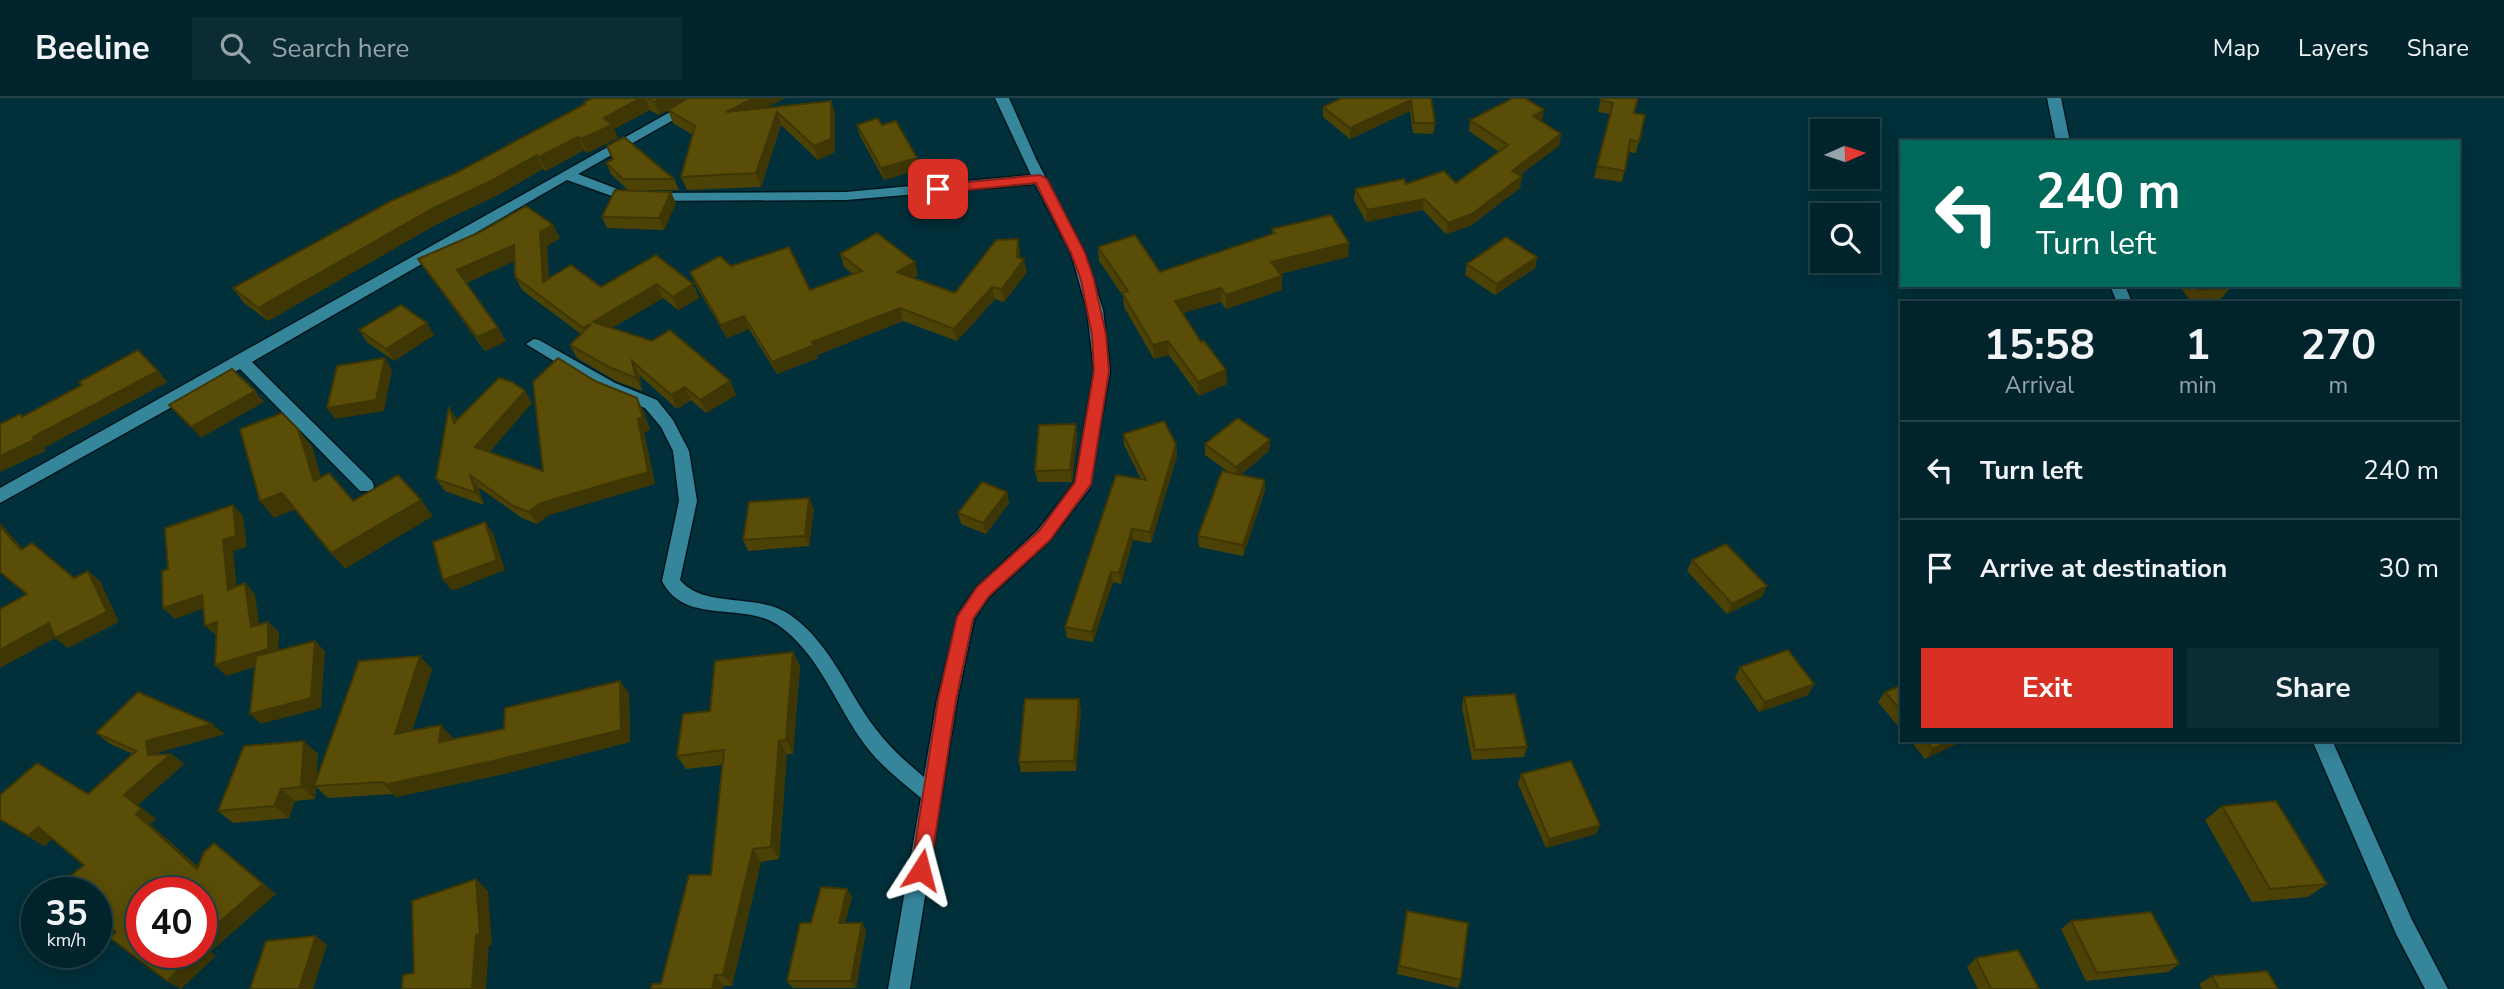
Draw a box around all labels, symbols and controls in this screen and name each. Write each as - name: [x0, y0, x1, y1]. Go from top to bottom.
- search box: [192, 17, 682, 80]
- text: Beeline: [35, 26, 150, 71]
- icon: search: [216, 29, 254, 67]
- text: Search here: [272, 31, 409, 66]
- text: Map: [2213, 32, 2260, 64]
- text: Layers: [2298, 32, 2369, 64]
- text: Share: [2407, 32, 2469, 64]
- north arrow: [1810, 119, 1880, 189]
- map controls: [1810, 119, 1880, 273]
- text: 240 m: [2036, 158, 2180, 225]
- pin: [908, 159, 968, 219]
- icon: left: [1921, 168, 2012, 259]
- icon: arrive: [919, 170, 957, 208]
- button: search: [1810, 203, 1880, 273]
- text: Turn left: [2036, 222, 2156, 265]
- text: 15:58: [1984, 317, 2095, 374]
- text: 1: [2185, 317, 2210, 374]
- text: 270: [2301, 317, 2376, 374]
- text: Arrival: [2005, 370, 2074, 401]
- text: min: [2179, 370, 2217, 401]
- text: m: [2329, 370, 2348, 401]
- icon: left: [1921, 451, 1959, 489]
- text: Turn left: [1980, 453, 2083, 488]
- text: 240 m: [2363, 453, 2439, 488]
- icon: arrive: [1921, 549, 1959, 587]
- text: Arrive at destination: [1980, 551, 2227, 586]
- text: 30 m: [2379, 551, 2439, 586]
- button: Exit: [1921, 648, 2173, 728]
- button: Share: [2187, 648, 2439, 728]
- position arrow: [884, 833, 958, 907]
- speed limit sign: 40: [126, 877, 217, 968]
- text: 35: [45, 890, 88, 937]
- text: km/h: [47, 928, 86, 952]

